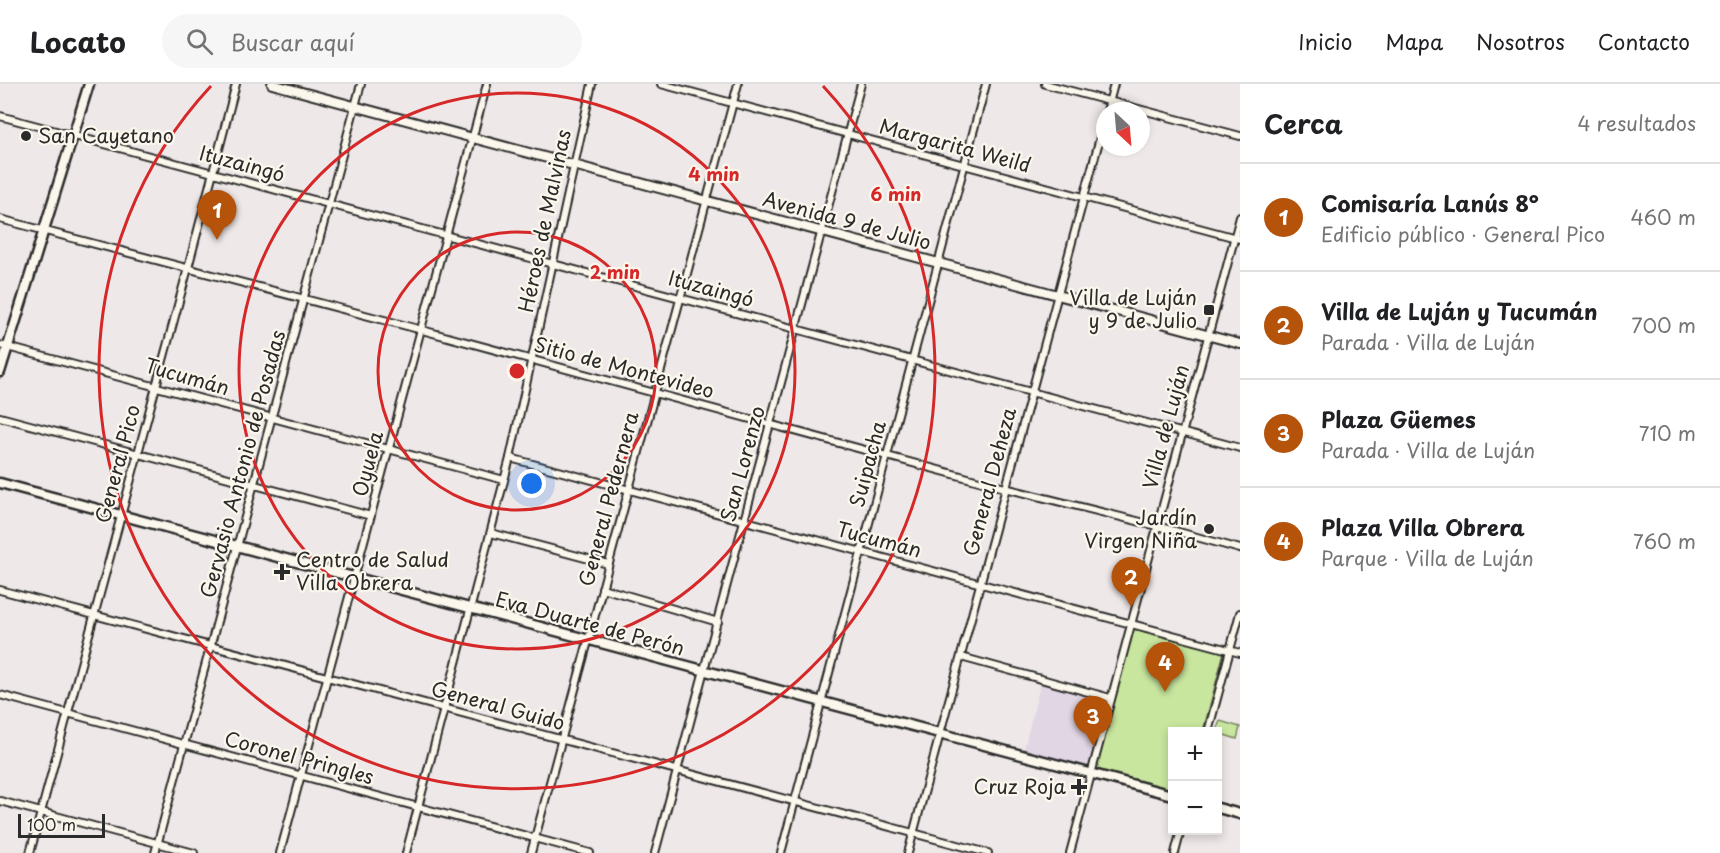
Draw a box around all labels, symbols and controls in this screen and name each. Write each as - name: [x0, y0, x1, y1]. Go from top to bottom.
- search box: [162, 14, 582, 68]
- text: Locato: [30, 20, 126, 63]
- icon: search: [183, 25, 216, 58]
- text: Buscar aquí: [231, 25, 355, 58]
- text: Inicio: [1298, 25, 1352, 57]
- text: Mapa: [1385, 25, 1443, 57]
- text: Nosotros: [1476, 25, 1565, 57]
- text: Contacto: [1598, 25, 1690, 57]
- north arrow: [1096, 102, 1150, 156]
- text: Cerca: [1264, 104, 1343, 143]
- text: 4 resultados: [1578, 108, 1696, 138]
- street label: Margarita Weild: [876, 110, 1034, 180]
- place label: San Cayetano: [38, 120, 174, 150]
- street label: Héroes de Malvinas: [510, 127, 578, 315]
- marker: San Cayetano: [19, 129, 33, 143]
- street label: Ituzaingó: [196, 137, 288, 189]
- text: 4 min: [688, 160, 740, 187]
- text: 6 min: [871, 180, 921, 207]
- street label: Avenida 9 de Julio: [760, 183, 935, 257]
- text: Comisaría Lanús 8°: [1321, 186, 1538, 219]
- pin: 1: [198, 190, 236, 240]
- text: 1: [1279, 202, 1288, 232]
- text: 460 m: [1630, 202, 1696, 232]
- text: Edificio público · General Pico: [1321, 219, 1605, 249]
- text: 2 min: [590, 258, 640, 285]
- street label: Ituzaingó: [665, 262, 757, 314]
- place label: Villa de Luján y 9 de Julio: [1069, 282, 1197, 335]
- text: Villa de Luján y Tucumán: [1321, 294, 1597, 327]
- marker: Villa de Luján y 9 de Julio: [1202, 303, 1216, 317]
- text: 2: [1276, 310, 1291, 340]
- text: 700 m: [1631, 310, 1696, 340]
- street label: Gervasio Antonio de Posadas: [192, 326, 292, 601]
- text: Parada · Villa de Luján: [1321, 327, 1535, 357]
- street label: Sitio de Montevideo: [531, 329, 718, 406]
- street label: Tucumán: [141, 350, 233, 402]
- centre of rings: [507, 361, 527, 381]
- street label: Villa de Luján: [1134, 361, 1196, 492]
- street label: General Pico: [87, 401, 147, 526]
- street label: San Lorenzo: [712, 402, 772, 525]
- text: Plaza Güemes: [1321, 402, 1476, 435]
- street label: General Deheza: [955, 404, 1023, 559]
- street label: General Pedernera: [570, 407, 646, 589]
- street label: Suipacha: [841, 417, 893, 510]
- text: 3: [1277, 418, 1290, 448]
- text: 710 m: [1639, 418, 1696, 448]
- street label: Oyuela: [344, 427, 390, 500]
- text: Parada · Villa de Luján: [1321, 435, 1535, 465]
- your location: [517, 469, 546, 498]
- place label: Jardín Virgen Niña: [1084, 502, 1197, 555]
- text: Plaza Villa Obrera: [1321, 510, 1525, 543]
- street label: Tucumán: [833, 513, 925, 565]
- marker: Jardín Virgen Niña: [1202, 522, 1216, 536]
- text: 4: [1277, 526, 1290, 556]
- text: 760 m: [1633, 526, 1696, 556]
- text: Parque · Villa de Luján: [1321, 543, 1534, 573]
- place label: Centro de Salud Villa Obrera: [296, 544, 449, 597]
- pin: 2: [1112, 558, 1150, 607]
- marker: Centro de Salud Villa Obrera: [273, 563, 291, 581]
- street label: Eva Duarte de Perón: [492, 583, 688, 663]
- pin: 4: [1146, 642, 1184, 692]
- street label: General Guido: [428, 673, 569, 737]
- pin: 3: [1074, 696, 1112, 746]
- street label: Coronel Pringles: [221, 723, 377, 791]
- map controls: [1168, 727, 1222, 835]
- button: +: [1168, 727, 1222, 781]
- place label: Cruz Roja: [974, 771, 1067, 801]
- marker: Cruz Roja: [1070, 778, 1088, 796]
- button: −: [1168, 781, 1222, 835]
- scale bar: [18, 811, 105, 838]
- text: 100 m: [27, 812, 76, 836]

